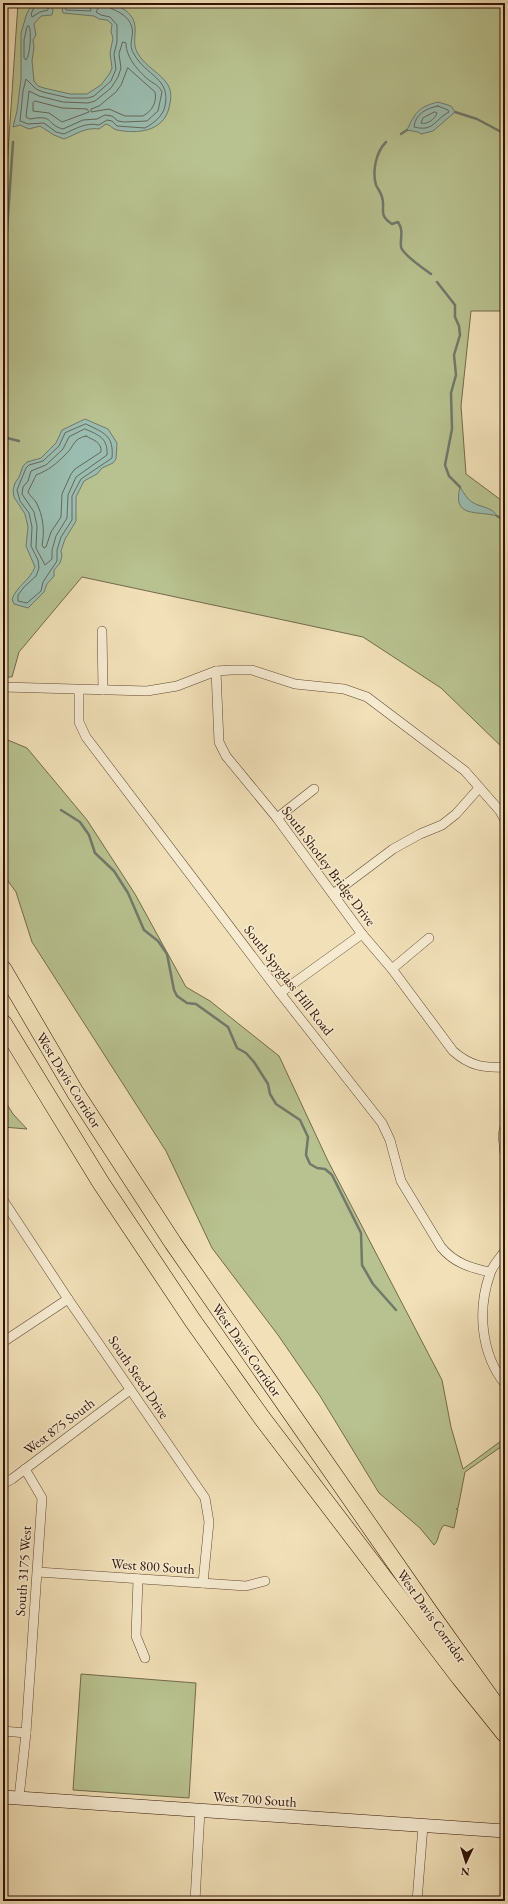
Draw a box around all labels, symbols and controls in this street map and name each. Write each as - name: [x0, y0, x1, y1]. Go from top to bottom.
- street label: South Shotley Bridge Drive: [278, 802, 380, 930]
- street label: South Spyglass Hill Road: [240, 921, 338, 1040]
- street label: West Davis Corridor: [32, 1029, 106, 1132]
- street label: West Davis Corridor: [208, 1300, 286, 1400]
- street label: South Steed Drive: [105, 1332, 174, 1423]
- street label: West 875 South: [20, 1394, 98, 1458]
- street label: South 3175 West: [11, 1525, 35, 1617]
- street label: West 800 South: [110, 1554, 196, 1578]
- street label: West Davis Corridor: [393, 1566, 471, 1666]
- street label: West 700 South: [212, 1787, 298, 1811]
- north arrow: [446, 1842, 486, 1882]
- text: N: [460, 1865, 470, 1879]

